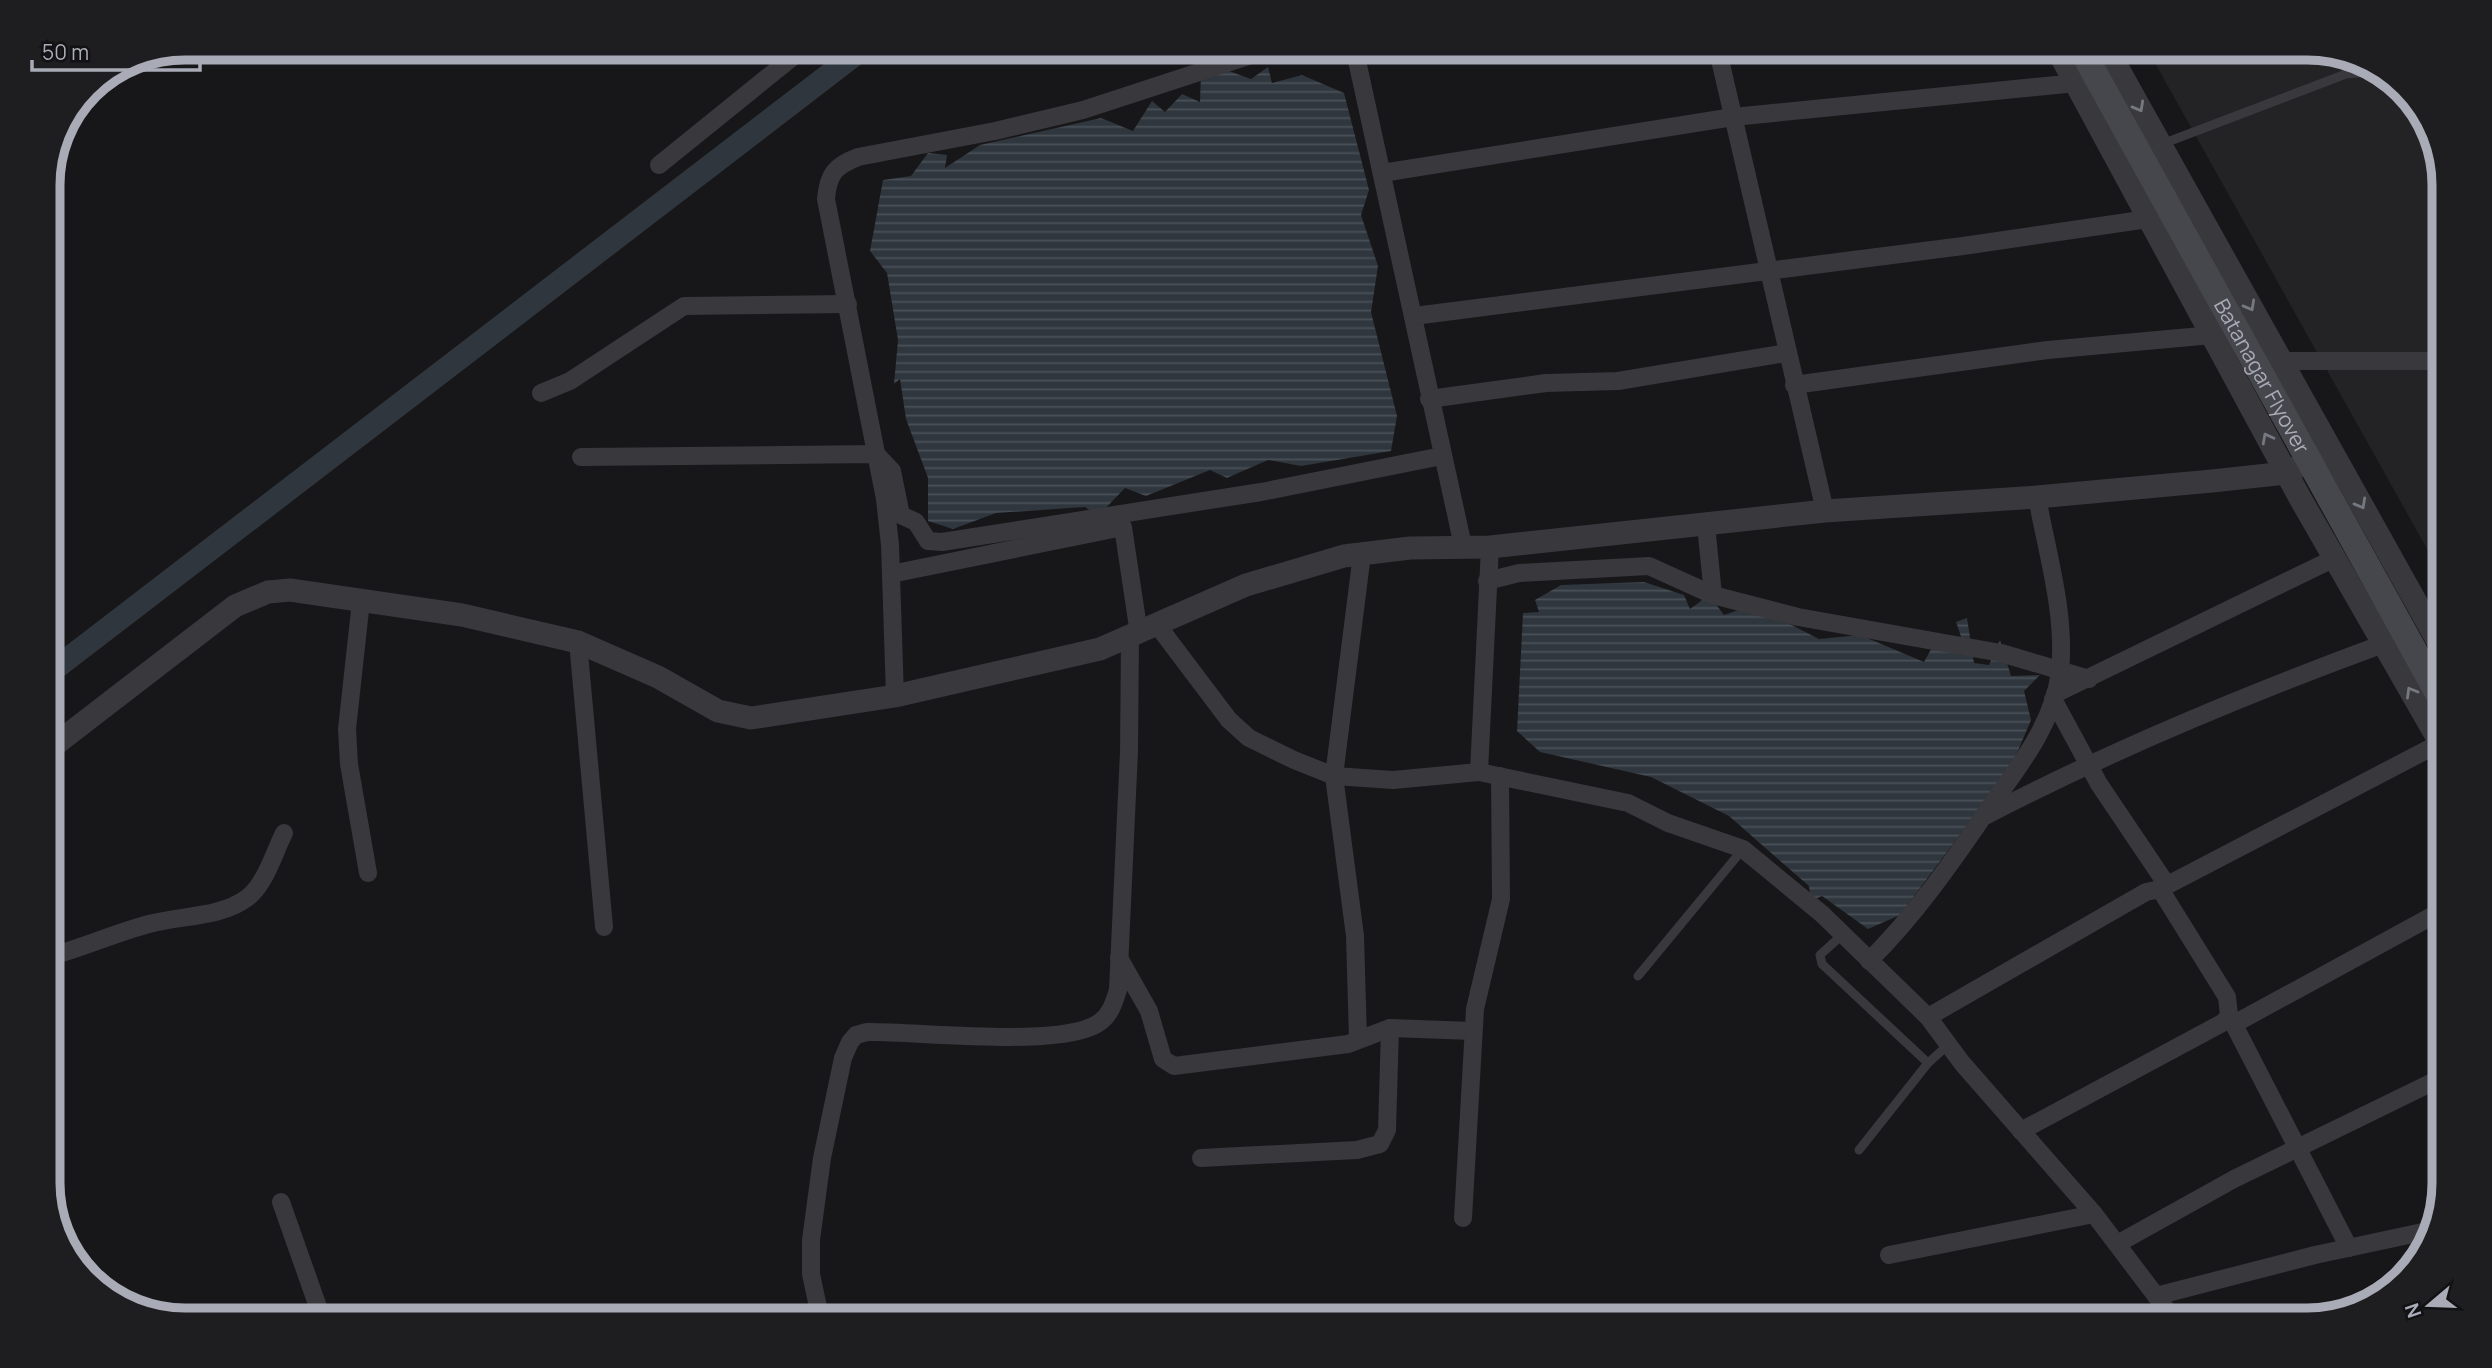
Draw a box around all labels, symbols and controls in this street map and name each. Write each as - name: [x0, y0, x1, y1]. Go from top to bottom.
- scale bar: [32, 28, 200, 72]
- text: 50 m: [42, 38, 89, 66]
- one-way arrow: [2131, 100, 2144, 112]
- street label: Batanagar Flyover: [2208, 293, 2317, 459]
- one-way arrow: [2242, 298, 2255, 311]
- one-way arrow: [2262, 432, 2275, 445]
- one-way arrow: [2353, 497, 2366, 510]
- one-way arrow: [2406, 687, 2419, 700]
- north arrow: [2394, 1270, 2464, 1340]
- text: N: [2398, 1300, 2427, 1321]

